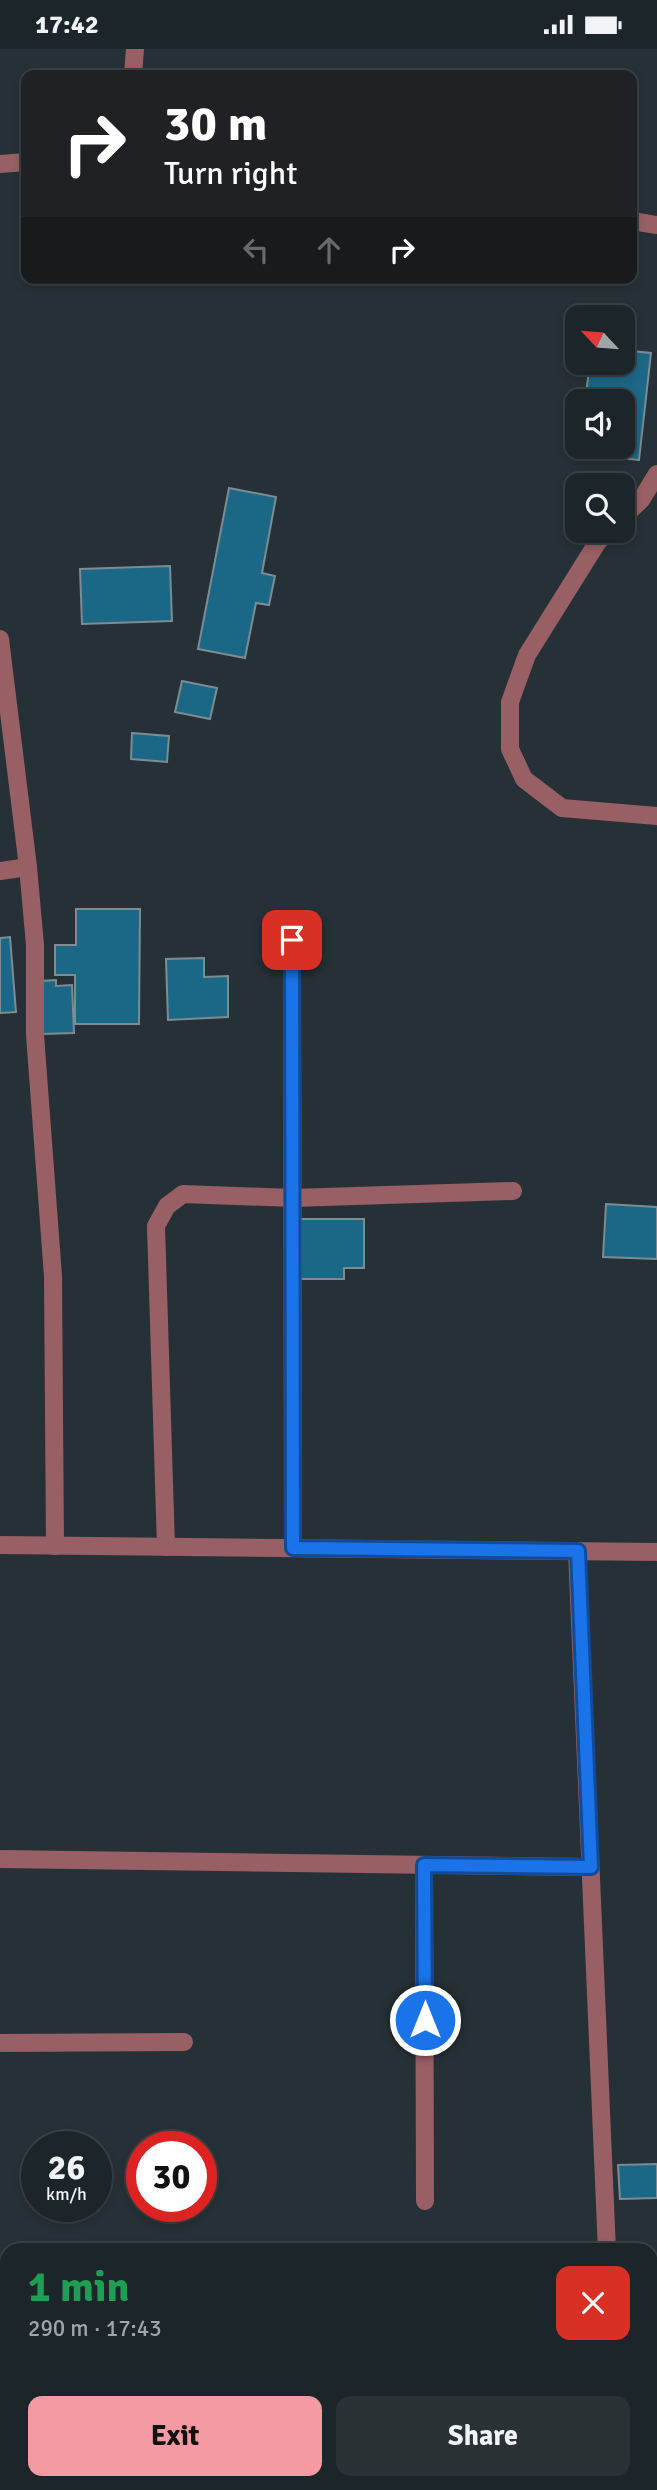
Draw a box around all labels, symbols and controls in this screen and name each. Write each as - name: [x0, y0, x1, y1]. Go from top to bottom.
- text: 17:42: [35, 9, 99, 41]
- text: 30 m: [164, 94, 267, 154]
- icon: right: [49, 98, 140, 189]
- text: Turn right: [164, 154, 297, 193]
- icon: left: [237, 231, 275, 269]
- icon: ahead: [310, 231, 348, 269]
- icon: right: [383, 231, 421, 269]
- north arrow: [565, 305, 635, 375]
- map controls: [565, 305, 635, 543]
- button: sound: [565, 389, 635, 459]
- button: search: [565, 473, 635, 543]
- pin: [262, 910, 322, 970]
- icon: arrive: [273, 921, 311, 959]
- position arrow: [388, 1983, 462, 2057]
- speed limit sign: 30: [126, 2131, 217, 2222]
- text: 26: [48, 2146, 85, 2189]
- text: km/h: [46, 2183, 87, 2205]
- text: 1 min: [28, 2262, 129, 2313]
- button: close: [556, 2266, 630, 2340]
- text: 290 m · 17:43: [28, 2314, 162, 2343]
- button: Exit: [28, 2396, 322, 2476]
- button: Share: [336, 2396, 630, 2476]

